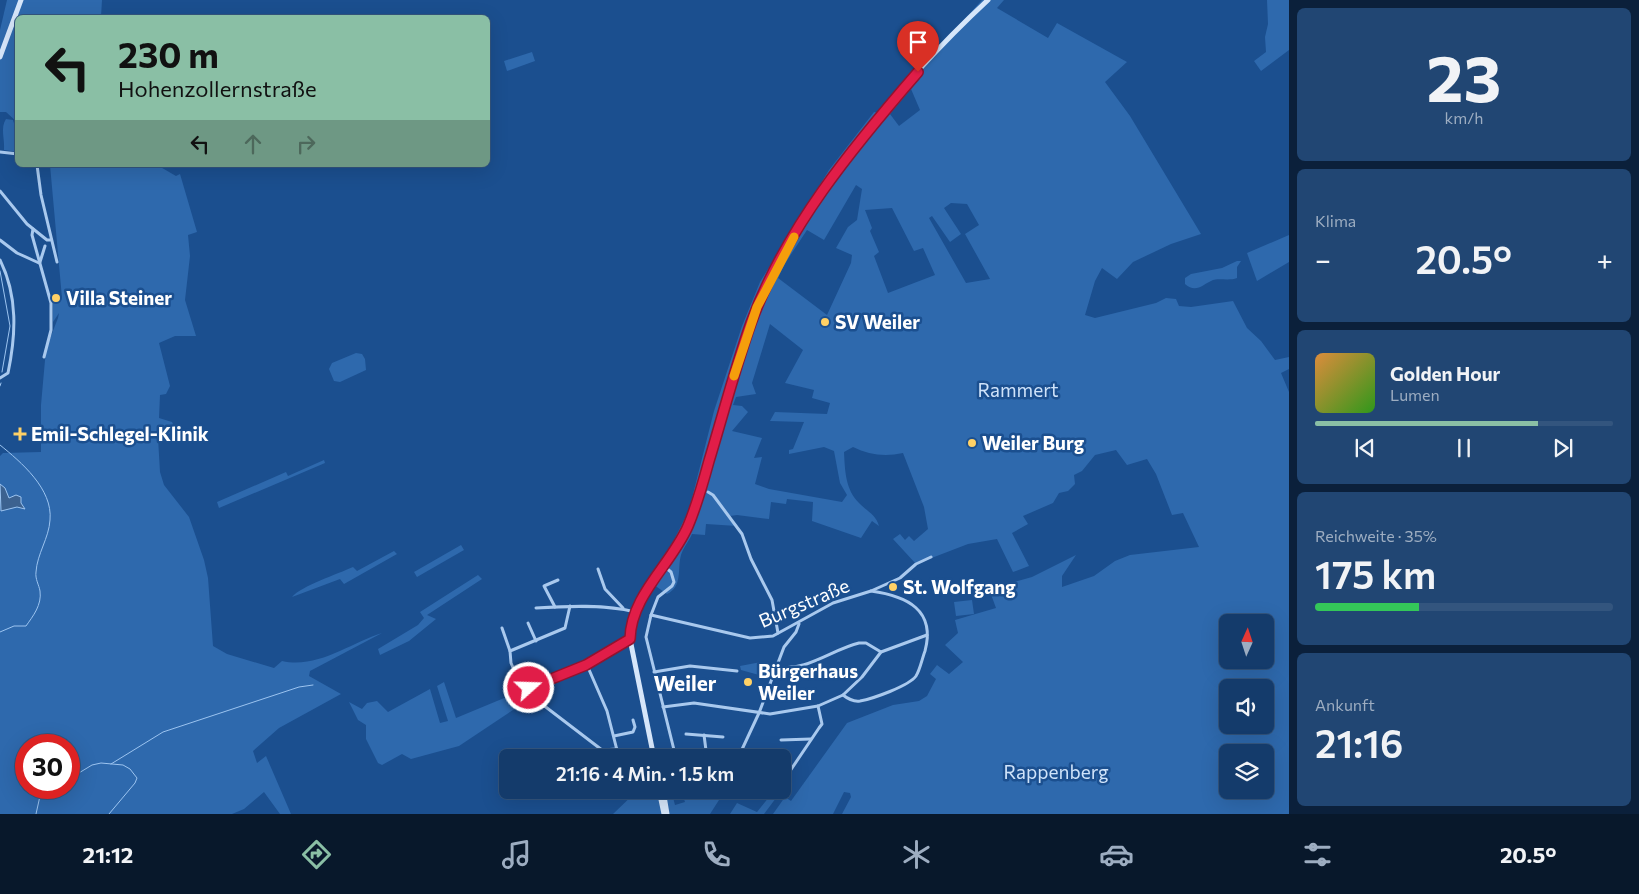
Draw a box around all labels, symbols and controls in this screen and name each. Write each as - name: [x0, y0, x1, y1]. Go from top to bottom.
- pin: [897, 21, 939, 72]
- icon: arrive: [904, 28, 932, 56]
- text: 230 m: [118, 32, 219, 75]
- icon: left: [35, 35, 100, 100]
- text: 23: [1427, 36, 1501, 115]
- text: Hohenzollernstraße: [118, 75, 317, 102]
- text: km/h: [1445, 108, 1483, 127]
- icon: left: [186, 130, 214, 158]
- icon: ahead: [239, 130, 267, 158]
- icon: right: [292, 130, 320, 158]
- text: Klima: [1315, 211, 1356, 230]
- text: 20.5°: [1416, 235, 1512, 282]
- text: −: [1315, 242, 1331, 276]
- text: +: [1597, 242, 1613, 276]
- place label: Villa Steiner: [66, 286, 172, 309]
- marker: Villa Steiner: [50, 292, 62, 304]
- place label: SV Weiler: [835, 310, 920, 333]
- marker: SV Weiler: [819, 316, 831, 328]
- text: Golden Hour: [1390, 362, 1500, 385]
- park label: Rammert: [977, 378, 1059, 401]
- text: Lumen: [1390, 385, 1440, 404]
- place label: Emil-Schlegel-Klinik: [31, 422, 209, 445]
- marker: Emil-Schlegel-Klinik: [13, 427, 27, 441]
- place label: Weiler Burg: [982, 431, 1085, 454]
- icon: previous: [1351, 434, 1379, 462]
- icon: pause: [1450, 434, 1478, 462]
- icon: next: [1549, 434, 1577, 462]
- marker: Weiler Burg: [966, 437, 978, 449]
- text: Reichweite · 35%: [1315, 526, 1437, 545]
- text: 175 km: [1315, 550, 1436, 597]
- street label: Burgstraße: [755, 573, 852, 632]
- place label: St. Wolfgang: [903, 575, 1016, 598]
- marker: St. Wolfgang: [887, 581, 899, 593]
- north arrow: [1219, 614, 1274, 669]
- map controls: [1219, 614, 1274, 799]
- place label: Bürgerhaus Weiler: [758, 659, 858, 704]
- position arrow: [502, 661, 554, 713]
- district label: Weiler: [654, 670, 717, 695]
- marker: Bürgerhaus Weiler: [742, 676, 754, 688]
- button: sound: [1219, 679, 1274, 734]
- text: Ankunft: [1315, 695, 1375, 714]
- text: 21:16: [1315, 719, 1403, 766]
- speed limit sign: 30: [15, 734, 80, 799]
- button: layers: [1219, 744, 1274, 799]
- park label: Rappenberg: [1003, 760, 1109, 783]
- text: 21:16 · 4 Min. · 1.5 km: [556, 762, 734, 785]
- icon: directions: [299, 837, 334, 872]
- icon: music: [499, 837, 534, 872]
- icon: phone: [699, 837, 734, 872]
- icon: climate: [899, 837, 934, 872]
- icon: car: [1099, 837, 1134, 872]
- icon: filters: [1300, 837, 1335, 872]
- text: 21:12: [83, 841, 133, 868]
- text: 20.5°: [1500, 841, 1556, 868]

